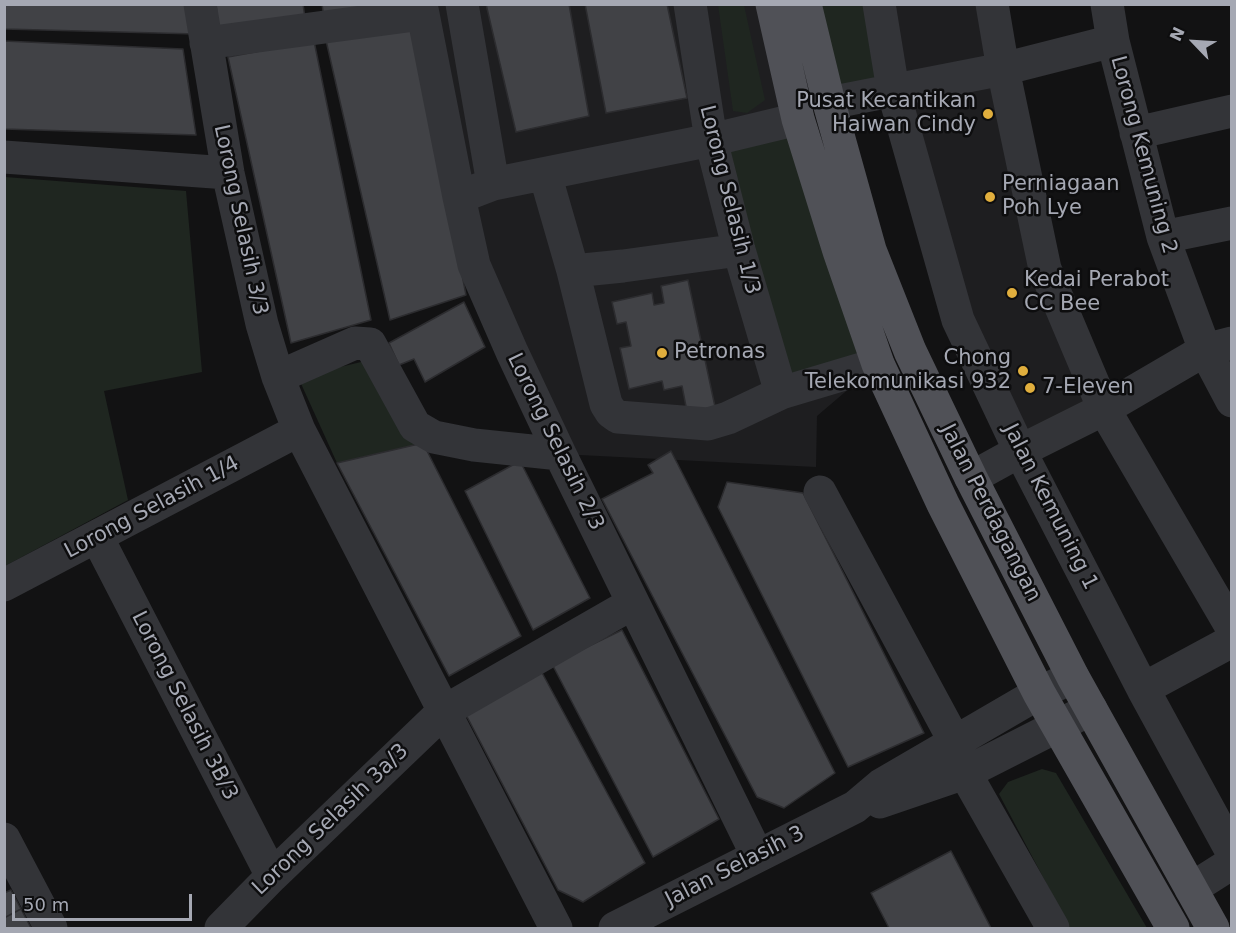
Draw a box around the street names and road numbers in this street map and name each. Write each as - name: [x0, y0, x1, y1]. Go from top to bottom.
- street label: Lorong Kemuning 2: [1104, 53, 1182, 257]
- street label: Lorong Selasih 1/3: [693, 103, 765, 297]
- street label: Lorong Selasih 3/3: [208, 122, 272, 318]
- street label: Lorong Selasih 2/3: [501, 349, 609, 535]
- street label: Jalan Perdagangan: [934, 420, 1046, 606]
- street label: Jalan Kemuning 1: [997, 420, 1103, 594]
- street label: Lorong Selasih 1/4: [60, 451, 244, 565]
- street label: Lorong Selasih 3B/3: [125, 607, 243, 805]
- street label: Lorong Selasih 3a/3: [248, 739, 414, 901]
- street label: Jalan Selasih 3: [661, 821, 809, 913]

